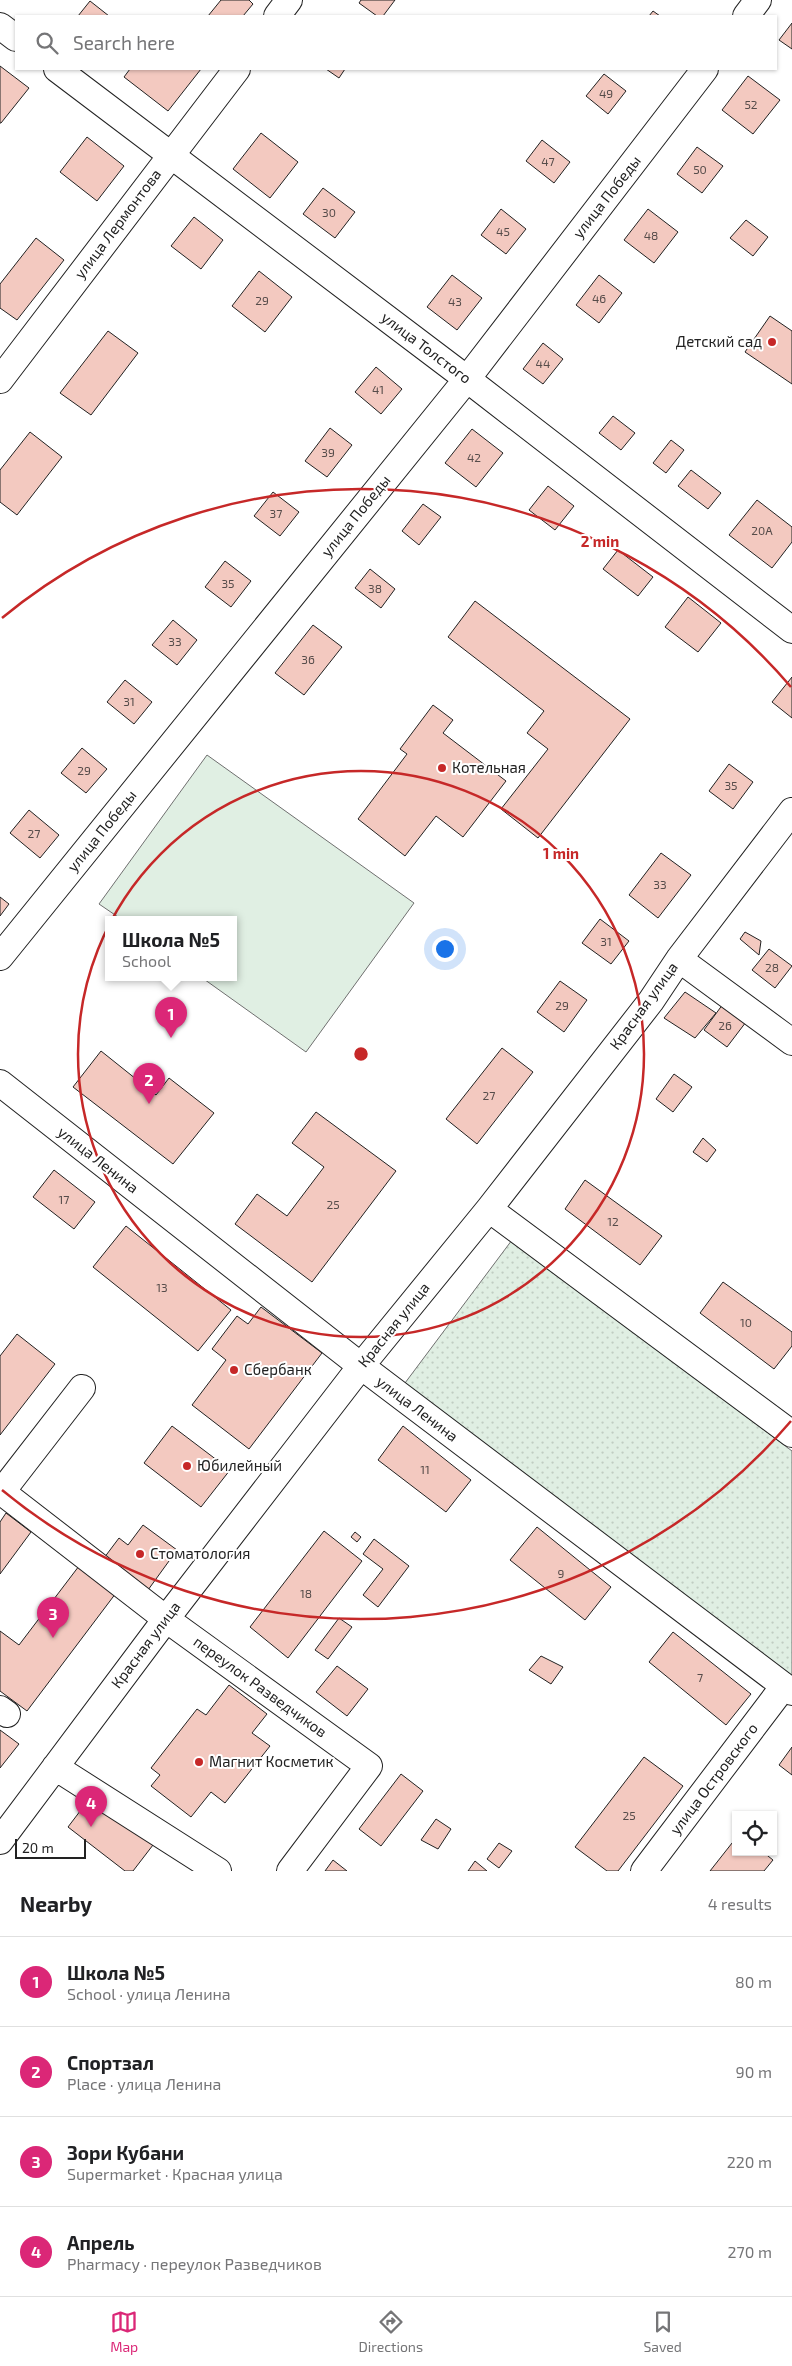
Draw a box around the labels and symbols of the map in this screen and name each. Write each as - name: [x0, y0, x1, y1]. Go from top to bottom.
- house number: 49: [599, 86, 613, 100]
- house number: 52: [744, 97, 758, 111]
- street label: улица Победы: [568, 151, 645, 242]
- house number: 47: [541, 154, 555, 168]
- house number: 50: [693, 162, 707, 176]
- street label: улица Лермонтова: [70, 165, 165, 282]
- house number: 30: [322, 205, 336, 219]
- house number: 45: [496, 224, 510, 238]
- house number: 48: [644, 228, 658, 242]
- house number: 46: [592, 291, 606, 305]
- house number: 29: [255, 293, 269, 307]
- house number: 43: [448, 294, 462, 308]
- street label: улица Толстого: [378, 308, 475, 388]
- place label: Детский сад: [676, 332, 762, 350]
- marker: Детский сад: [766, 336, 778, 348]
- house number: 44: [536, 356, 550, 370]
- house number: 41: [372, 382, 384, 396]
- house number: 39: [321, 445, 335, 459]
- house number: 42: [467, 450, 481, 464]
- street label: улица Победы: [317, 471, 394, 561]
- house number: 37: [270, 506, 282, 520]
- house number: 20А: [751, 523, 773, 537]
- text: 2 min: [581, 532, 619, 550]
- house number: 35: [221, 576, 235, 590]
- house number: 38: [368, 581, 382, 595]
- house number: 33: [168, 634, 182, 648]
- house number: 36: [301, 652, 315, 666]
- house number: 31: [123, 694, 135, 708]
- place label: Котельная: [452, 758, 526, 776]
- marker: Котельная: [436, 762, 448, 774]
- house number: 29: [77, 763, 91, 777]
- house number: 35: [724, 778, 738, 792]
- street label: улица Победы: [63, 786, 140, 876]
- house number: 27: [28, 826, 40, 840]
- text: 1 min: [543, 844, 579, 862]
- house number: 33: [653, 877, 667, 891]
- house number: 31: [600, 934, 612, 948]
- your location: [432, 936, 458, 962]
- street label: Красная улица: [605, 958, 682, 1053]
- house number: 28: [765, 960, 779, 974]
- pin: 1: [155, 997, 187, 1038]
- house number: 29: [555, 998, 569, 1012]
- house number: 26: [718, 1018, 732, 1032]
- centre of rings: [352, 1045, 370, 1063]
- pin: 2: [133, 1063, 165, 1104]
- house number: 27: [483, 1088, 495, 1102]
- street label: улица Ленина: [54, 1122, 143, 1197]
- house number: 17: [59, 1192, 69, 1206]
- house number: 25: [326, 1197, 340, 1211]
- house number: 12: [607, 1214, 619, 1228]
- street label: Красная улица: [354, 1278, 434, 1371]
- house number: 13: [156, 1280, 168, 1294]
- house number: 10: [740, 1315, 752, 1329]
- place label: Сбербанк: [244, 1360, 312, 1378]
- marker: Сбербанк: [228, 1364, 240, 1376]
- street label: улица Ленина: [373, 1372, 462, 1446]
- place label: Юбилейный: [197, 1456, 282, 1474]
- marker: Юбилейный: [181, 1460, 193, 1472]
- house number: 11: [420, 1462, 430, 1476]
- place label: Стоматология: [150, 1544, 250, 1562]
- marker: Стоматология: [134, 1548, 146, 1560]
- house number: 9: [558, 1566, 565, 1580]
- house number: 18: [300, 1586, 312, 1600]
- pin: 3: [37, 1597, 69, 1638]
- street label: Красная улица: [107, 1598, 184, 1692]
- street label: переулок Разведчиков: [190, 1632, 331, 1741]
- house number: 7: [697, 1670, 703, 1684]
- street label: улица Островского: [665, 1719, 762, 1838]
- place label: Магнит Косметик: [209, 1752, 334, 1770]
- marker: Магнит Косметик: [193, 1756, 205, 1768]
- pin: 4: [75, 1786, 107, 1827]
- house number: 25: [622, 1808, 636, 1822]
- scale bar: [15, 1836, 86, 1859]

